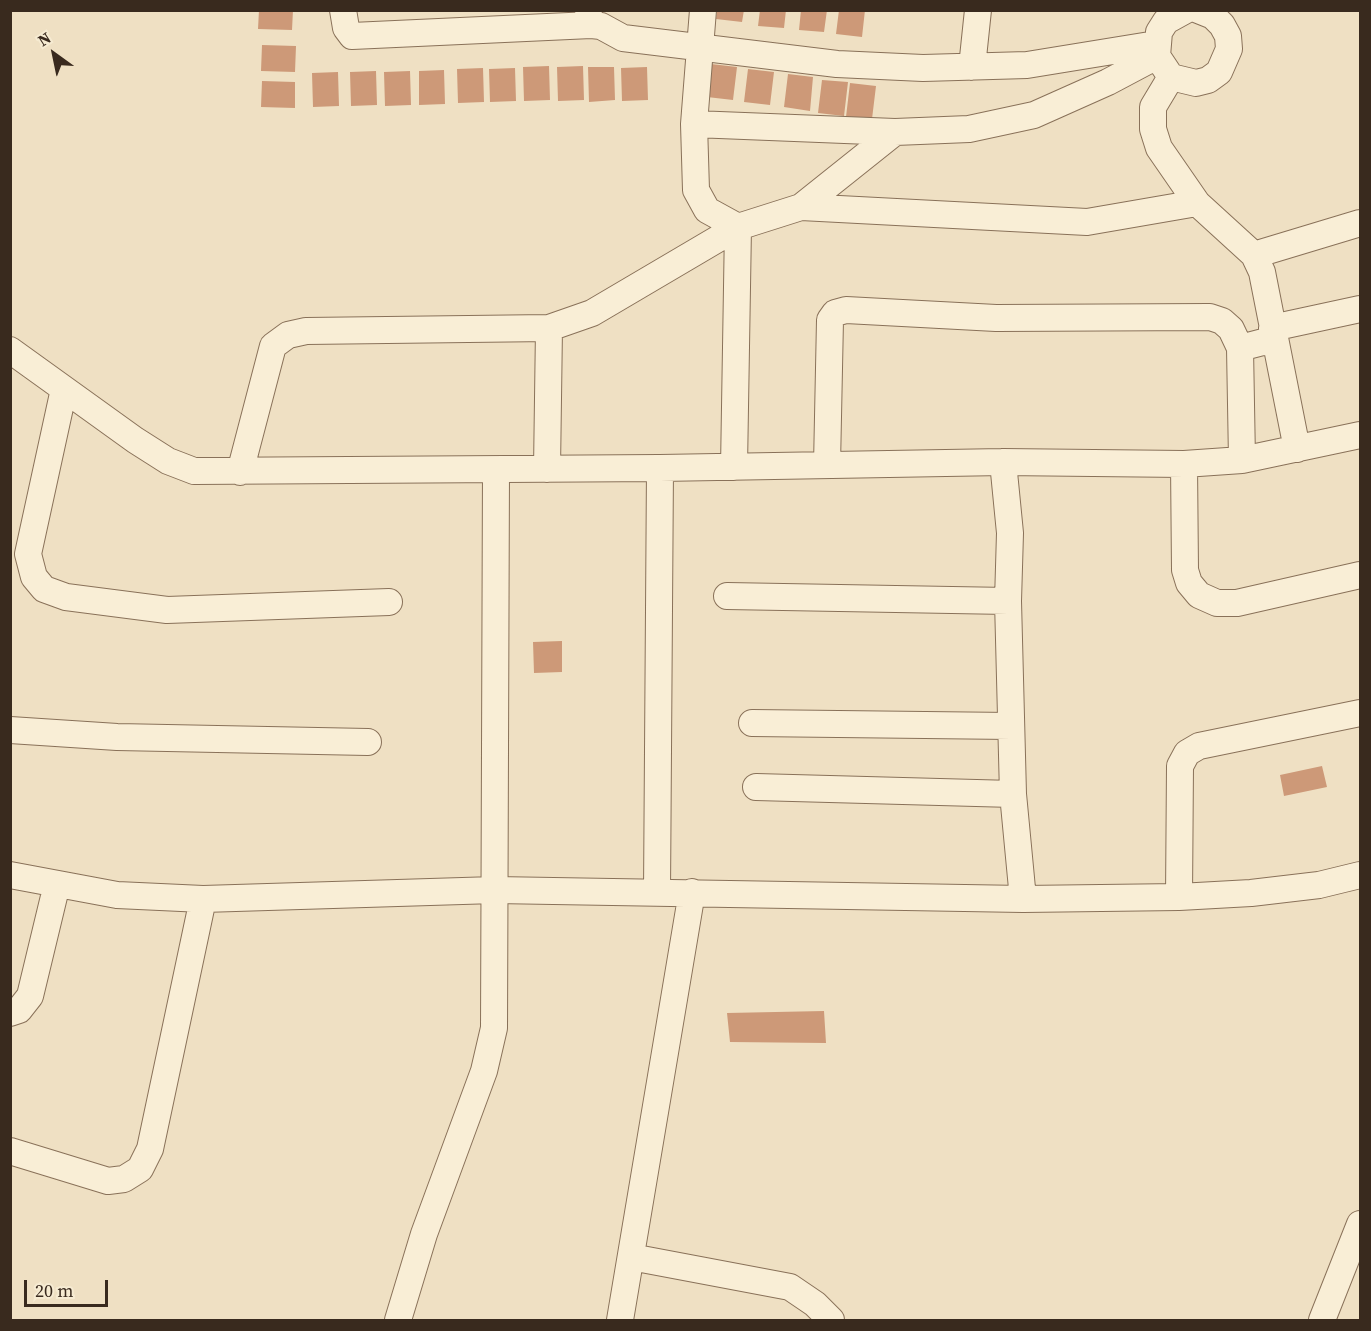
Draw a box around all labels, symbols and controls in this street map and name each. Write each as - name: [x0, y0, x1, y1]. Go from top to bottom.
- north arrow: [24, 24, 84, 84]
- text: N: [33, 27, 55, 51]
- scale bar: [27, 1268, 111, 1306]
- text: 20 m: [35, 1278, 73, 1303]

